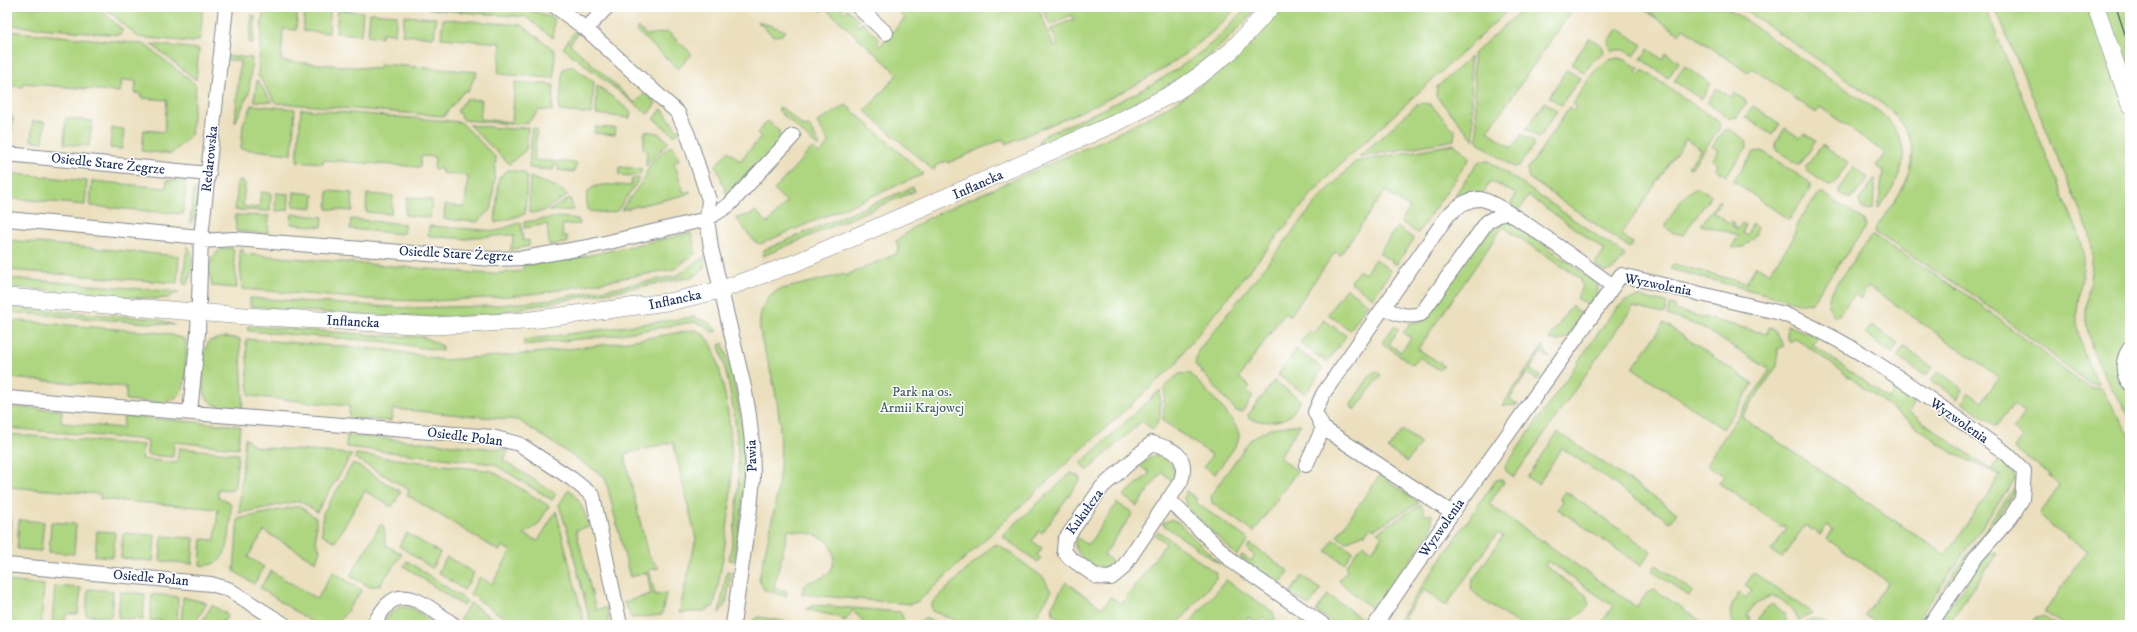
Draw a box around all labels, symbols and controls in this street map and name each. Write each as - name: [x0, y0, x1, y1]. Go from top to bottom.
- street label: Redarowska: [198, 125, 222, 193]
- street label: Osiedle Stare Żegrze: [50, 149, 166, 179]
- street label: Inflancka: [950, 166, 1006, 204]
- street label: Osiedle Stare Żegrze: [398, 242, 514, 266]
- street label: Wyzwolenia: [1622, 270, 1693, 300]
- street label: Inflancka: [647, 286, 703, 314]
- street label: Inflancka: [326, 312, 380, 332]
- park label: Park na os. Armii Krajowej: [880, 383, 964, 417]
- street label: Wyzwolenia: [1925, 394, 1992, 448]
- street label: Osiedle Polan: [426, 423, 505, 451]
- street label: Pawia: [742, 439, 762, 473]
- street label: Kukułcza: [1062, 486, 1108, 538]
- street label: Wyzwolenia: [1415, 495, 1469, 562]
- street label: Osiedle Polan: [112, 566, 190, 590]

